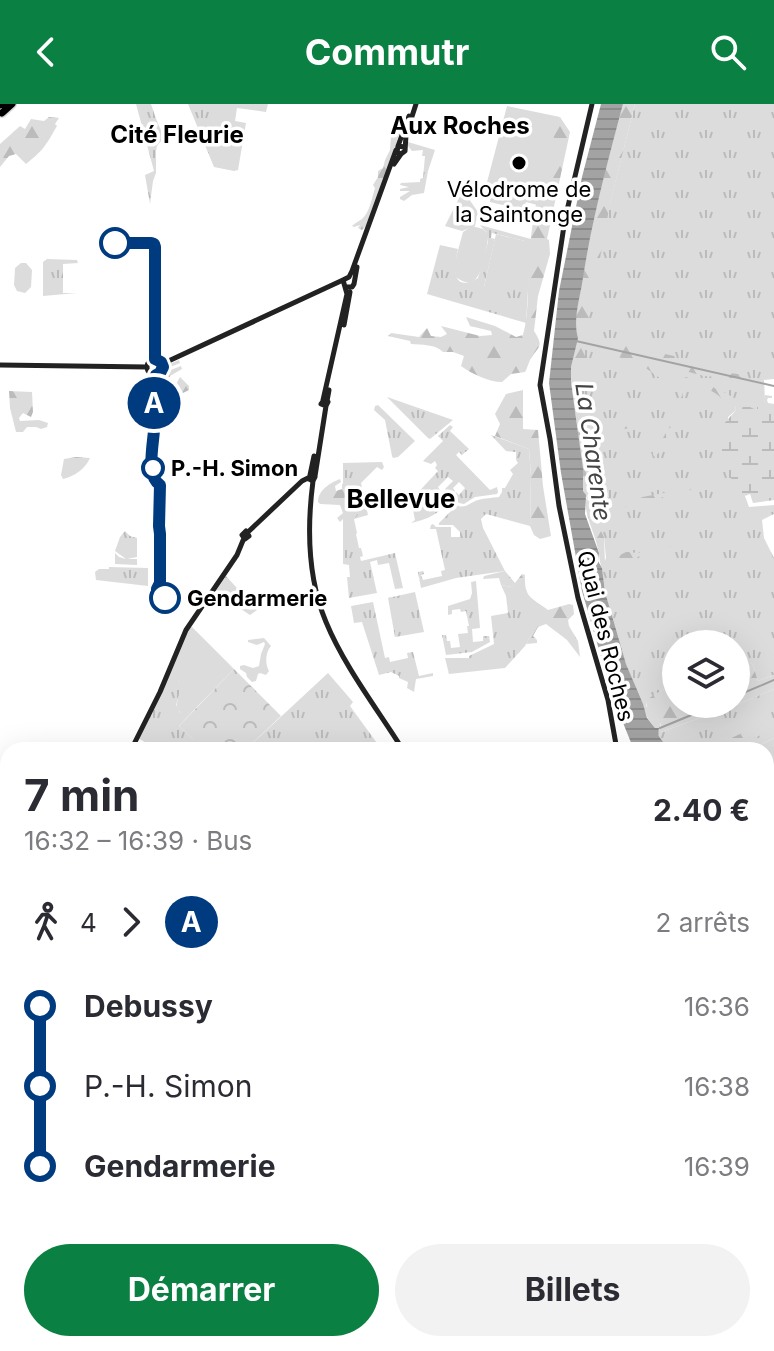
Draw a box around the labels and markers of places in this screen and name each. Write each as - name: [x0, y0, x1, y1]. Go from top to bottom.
- marker: Vélodrome de la Saintonge: [510, 154, 528, 172]
- place label: Vélodrome de la Saintonge: [447, 176, 591, 227]
- unlabelled marker: [100, 228, 130, 258]
- place label: P.-H. Simon: [171, 455, 298, 481]
- marker: P.-H. Simon: [142, 457, 164, 479]
- marker: Gendarmerie: [150, 583, 180, 613]
- place label: Gendarmerie: [187, 585, 327, 611]

